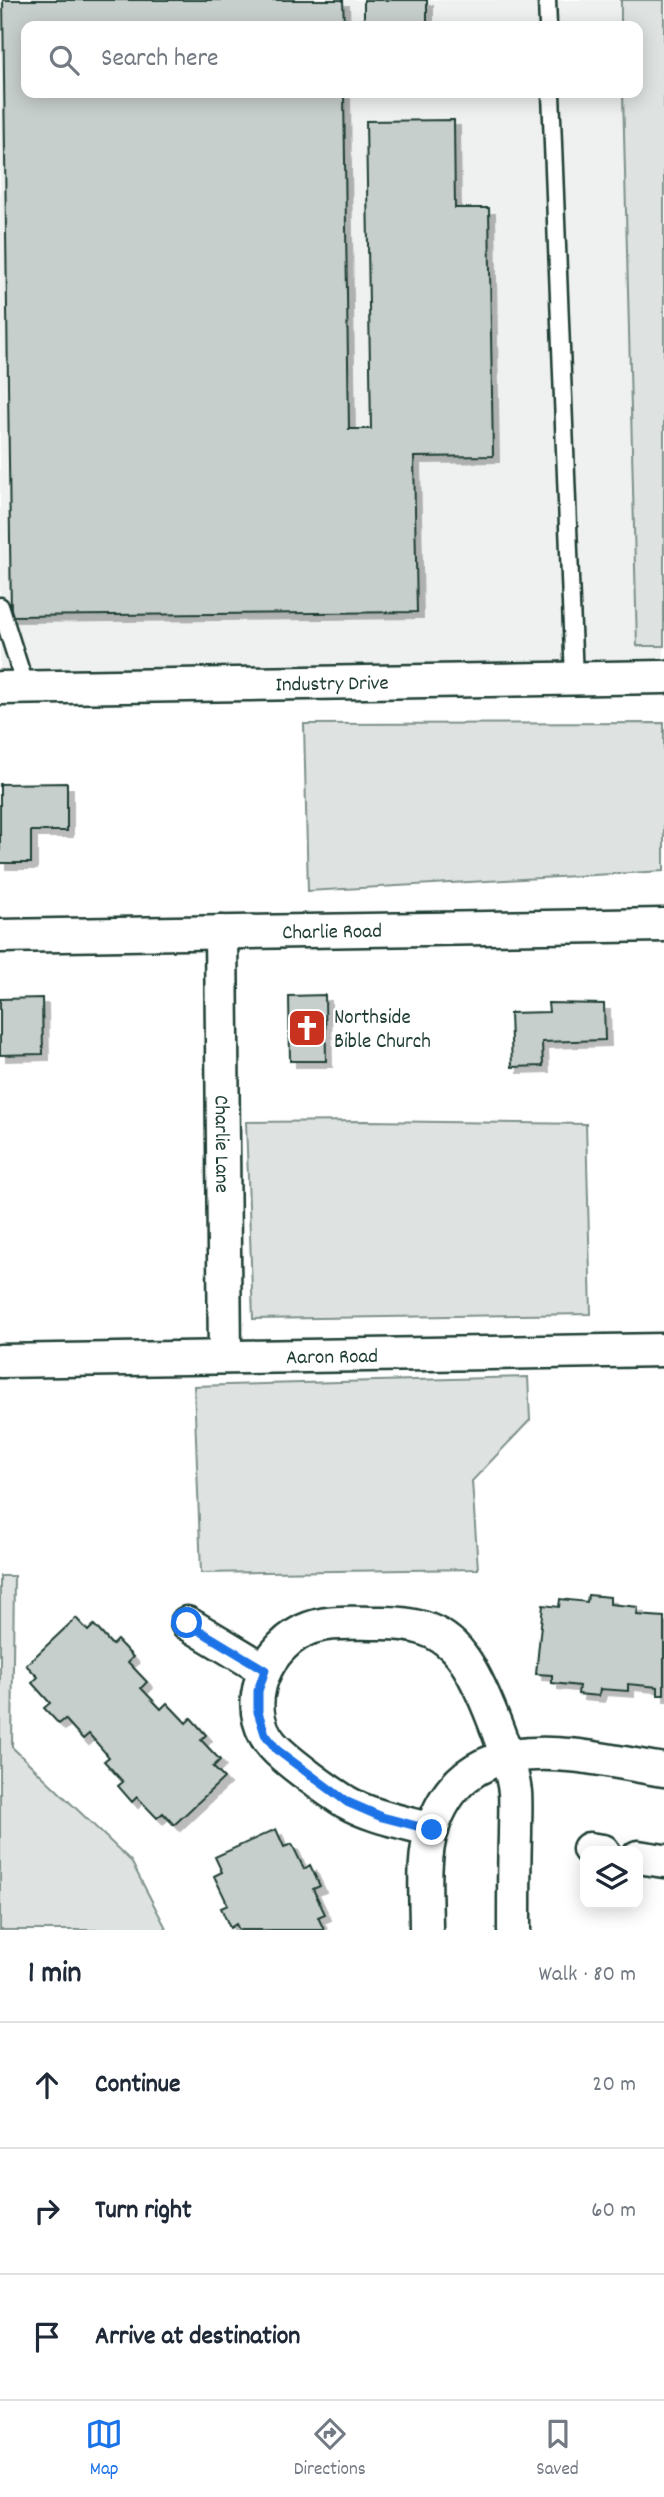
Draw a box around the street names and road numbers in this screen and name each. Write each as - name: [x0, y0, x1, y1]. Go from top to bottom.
- street label: Industry Drive: [275, 670, 389, 701]
- street label: Charlie Road: [282, 918, 382, 949]
- street label: Charlie Lane: [205, 1095, 235, 1193]
- street label: Aaron Road: [286, 1343, 378, 1374]

